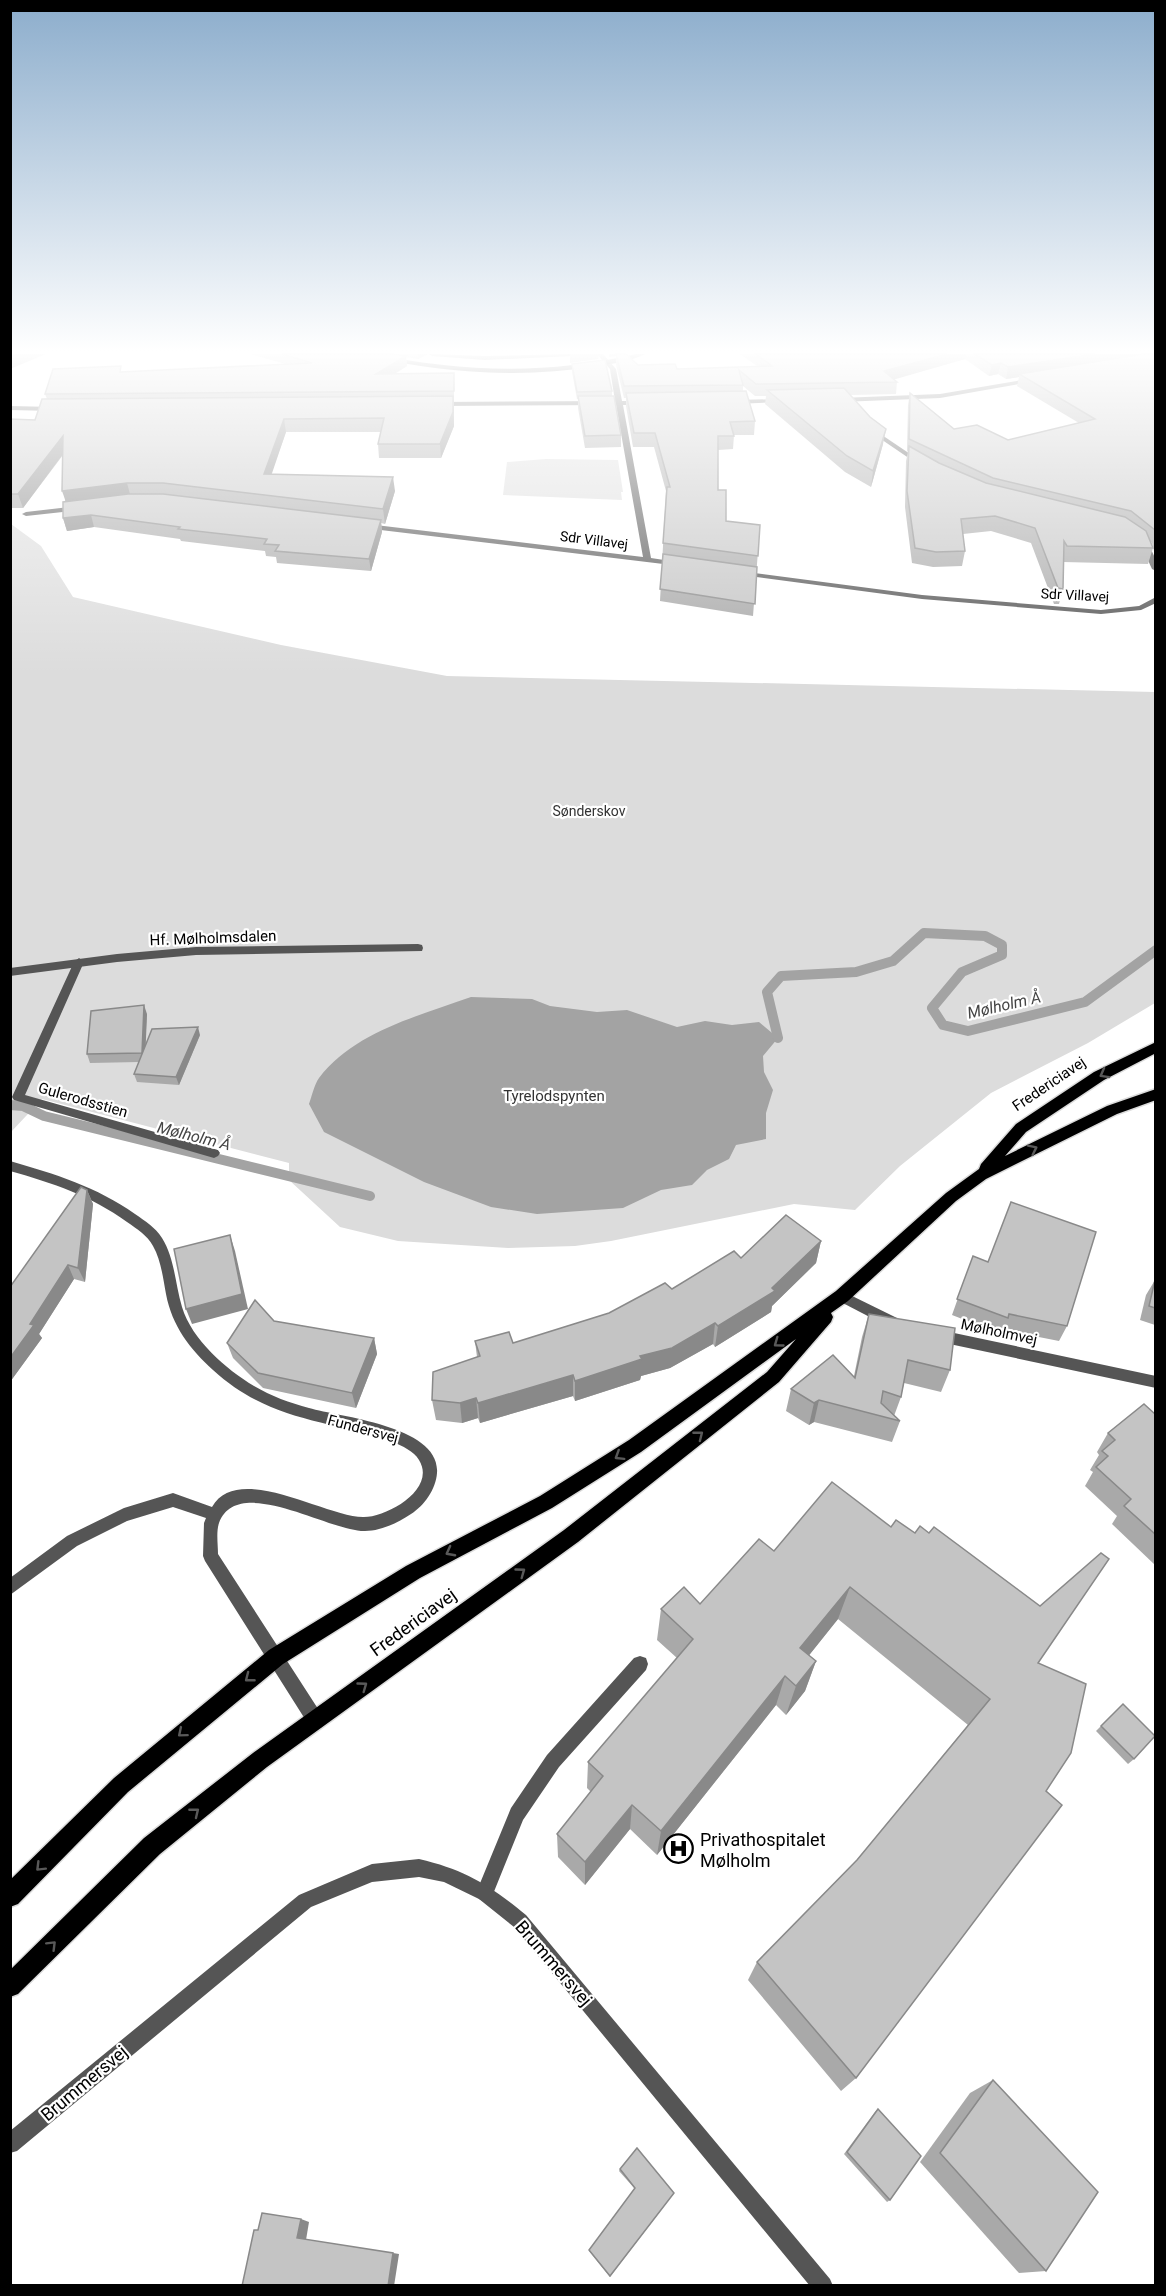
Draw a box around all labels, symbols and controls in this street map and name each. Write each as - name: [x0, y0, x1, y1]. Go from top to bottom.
- street label: Sdr Villavej: [559, 528, 629, 552]
- street label: Sdr Villavej: [1040, 585, 1110, 605]
- park label: Sønderskov: [552, 803, 626, 819]
- street label: Hf. Mølholmsdalen: [149, 927, 277, 949]
- water label: Mølholm Å: [965, 986, 1043, 1023]
- street label: Fredericiavej: [1009, 1053, 1089, 1115]
- one-way arrow: [1099, 1067, 1110, 1078]
- street label: Gulerodsstien: [36, 1079, 130, 1121]
- park label: Tyrelodspynten: [503, 1087, 605, 1105]
- water label: Mølholm Å: [155, 1117, 233, 1154]
- one-way arrow: [1027, 1145, 1038, 1156]
- street label: Mølholmvej: [959, 1315, 1039, 1349]
- one-way arrow: [774, 1336, 785, 1347]
- street label: Fundersvej: [326, 1411, 400, 1447]
- one-way arrow: [693, 1432, 704, 1443]
- one-way arrow: [615, 1449, 626, 1460]
- one-way arrow: [445, 1545, 456, 1557]
- one-way arrow: [515, 1568, 526, 1579]
- street label: Fredericiavej: [366, 1584, 460, 1660]
- one-way arrow: [245, 1671, 256, 1682]
- one-way arrow: [356, 1682, 367, 1693]
- one-way arrow: [178, 1726, 189, 1737]
- one-way arrow: [188, 1809, 199, 1820]
- place label: Privathospitalet Mølholm: [700, 1829, 826, 1871]
- hospital icon: Privathospitalet Mølholm: [663, 1833, 695, 1865]
- one-way arrow: [36, 1860, 47, 1870]
- street label: Brummersvej: [511, 1916, 597, 2010]
- one-way arrow: [46, 1941, 56, 1952]
- street label: Brummersvej: [37, 2041, 131, 2125]

